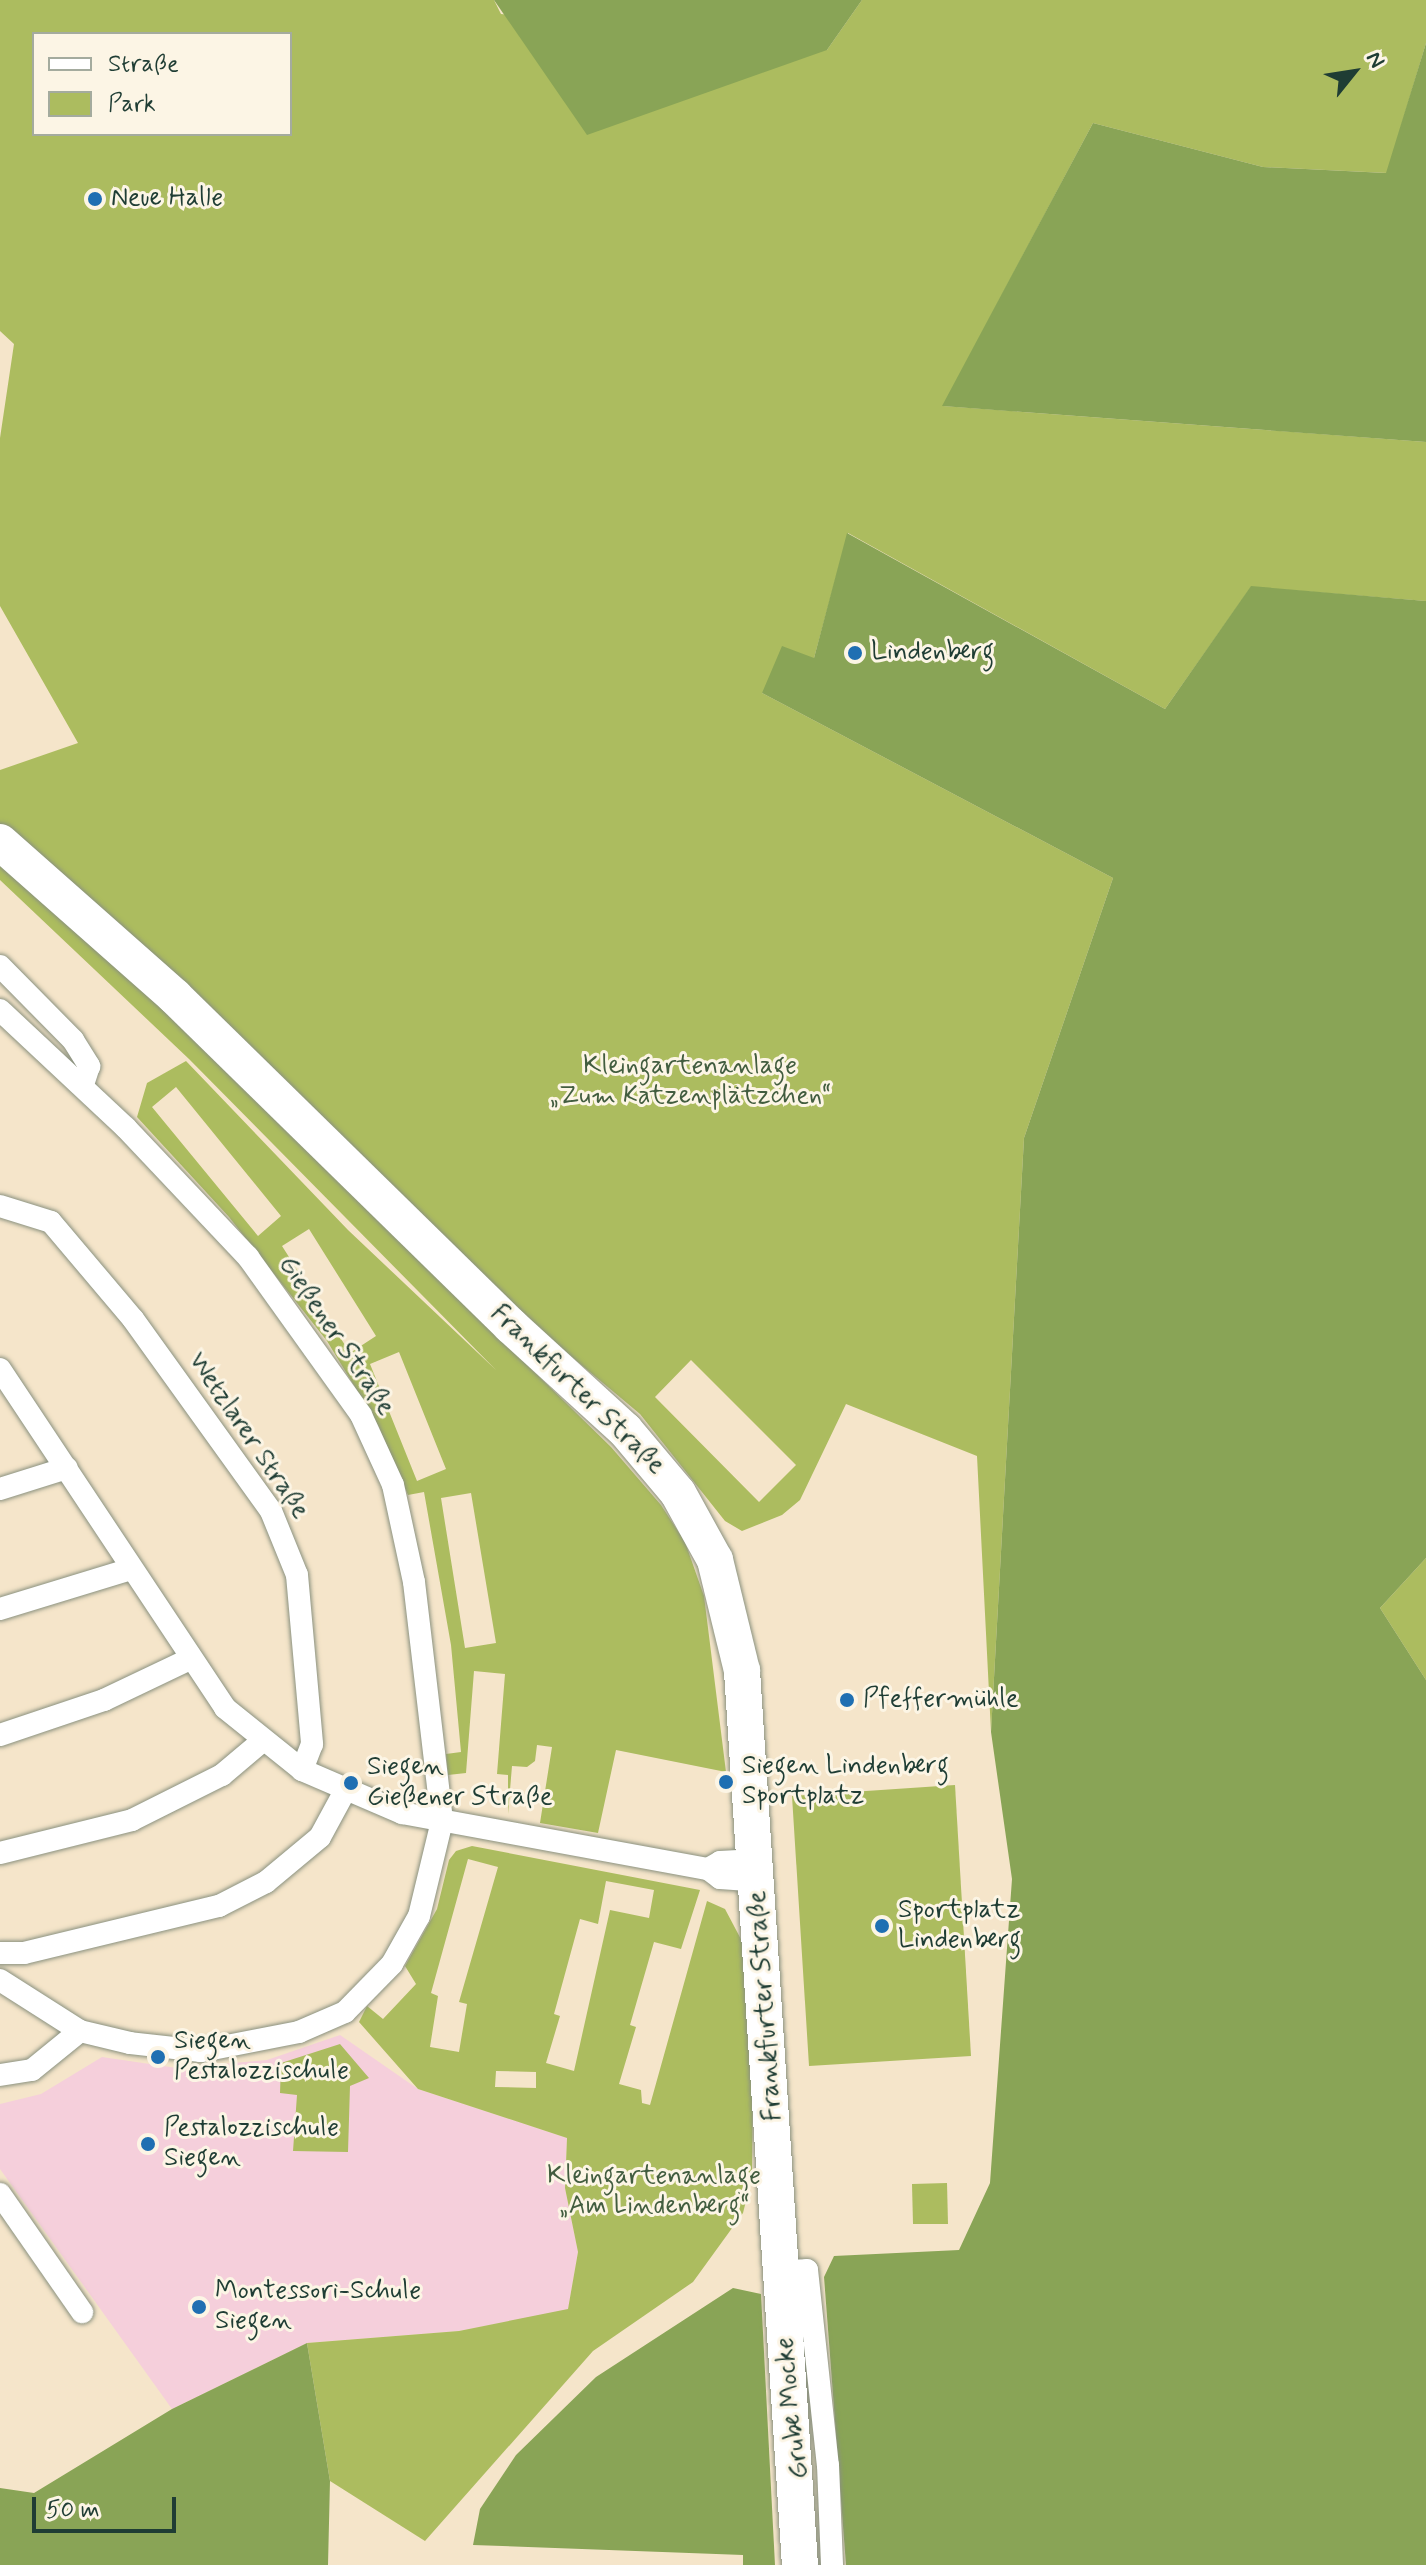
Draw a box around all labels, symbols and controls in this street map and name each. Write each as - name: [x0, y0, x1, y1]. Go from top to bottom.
- legend: [32, 32, 292, 136]
- north arrow: [1314, 32, 1394, 112]
- text: N: [1359, 47, 1391, 73]
- text: Straße: [108, 49, 179, 80]
- text: Park: [108, 89, 156, 120]
- place label: Neue Halle: [111, 183, 223, 215]
- marker: Neue Halle: [86, 190, 104, 208]
- place label: Lindenberg: [871, 637, 994, 669]
- marker: Lindenberg: [846, 644, 864, 662]
- park label: Kleingartenanlage „Zum Katzenplätzchen“: [554, 1051, 826, 1112]
- street label: Gießener Straße: [272, 1252, 400, 1420]
- street label: Frankfurter Straße: [485, 1300, 669, 1480]
- street label: Wetzlarer Straße: [181, 1347, 315, 1525]
- place label: Pfeffermühle: [863, 1684, 1018, 1716]
- marker: Pfeffermühle: [838, 1691, 856, 1709]
- place label: Siegen Lindenberg Sportplatz: [742, 1751, 949, 1812]
- place label: Siegen Gießener Straße: [367, 1752, 548, 1814]
- marker: Siegen Lindenberg Sportplatz: [717, 1773, 735, 1791]
- marker: Siegen Gießener Straße: [342, 1774, 360, 1792]
- street label: Frankfurter Straße: [743, 1892, 789, 2120]
- place label: Sportplatz Lindenberg: [898, 1895, 1021, 1956]
- marker: Sportplatz Lindenberg: [873, 1917, 891, 1935]
- place label: Siegen Pestalozzischule: [174, 2026, 349, 2088]
- marker: Siegen Pestalozzischule: [149, 2048, 167, 2066]
- place label: Pestalozzischule Siegen: [164, 2113, 339, 2174]
- marker: Pestalozzischule Siegen: [139, 2135, 157, 2153]
- park label: Kleingartenanlage „Am Lindenberg“: [547, 2161, 761, 2222]
- place label: Montessori-Schule Siegen: [215, 2276, 421, 2338]
- marker: Montessori-Schule Siegen: [190, 2298, 208, 2316]
- street label: Grube Mocke: [770, 2336, 816, 2480]
- scale bar: [36, 2481, 180, 2531]
- text: 50 m: [46, 2495, 100, 2526]

